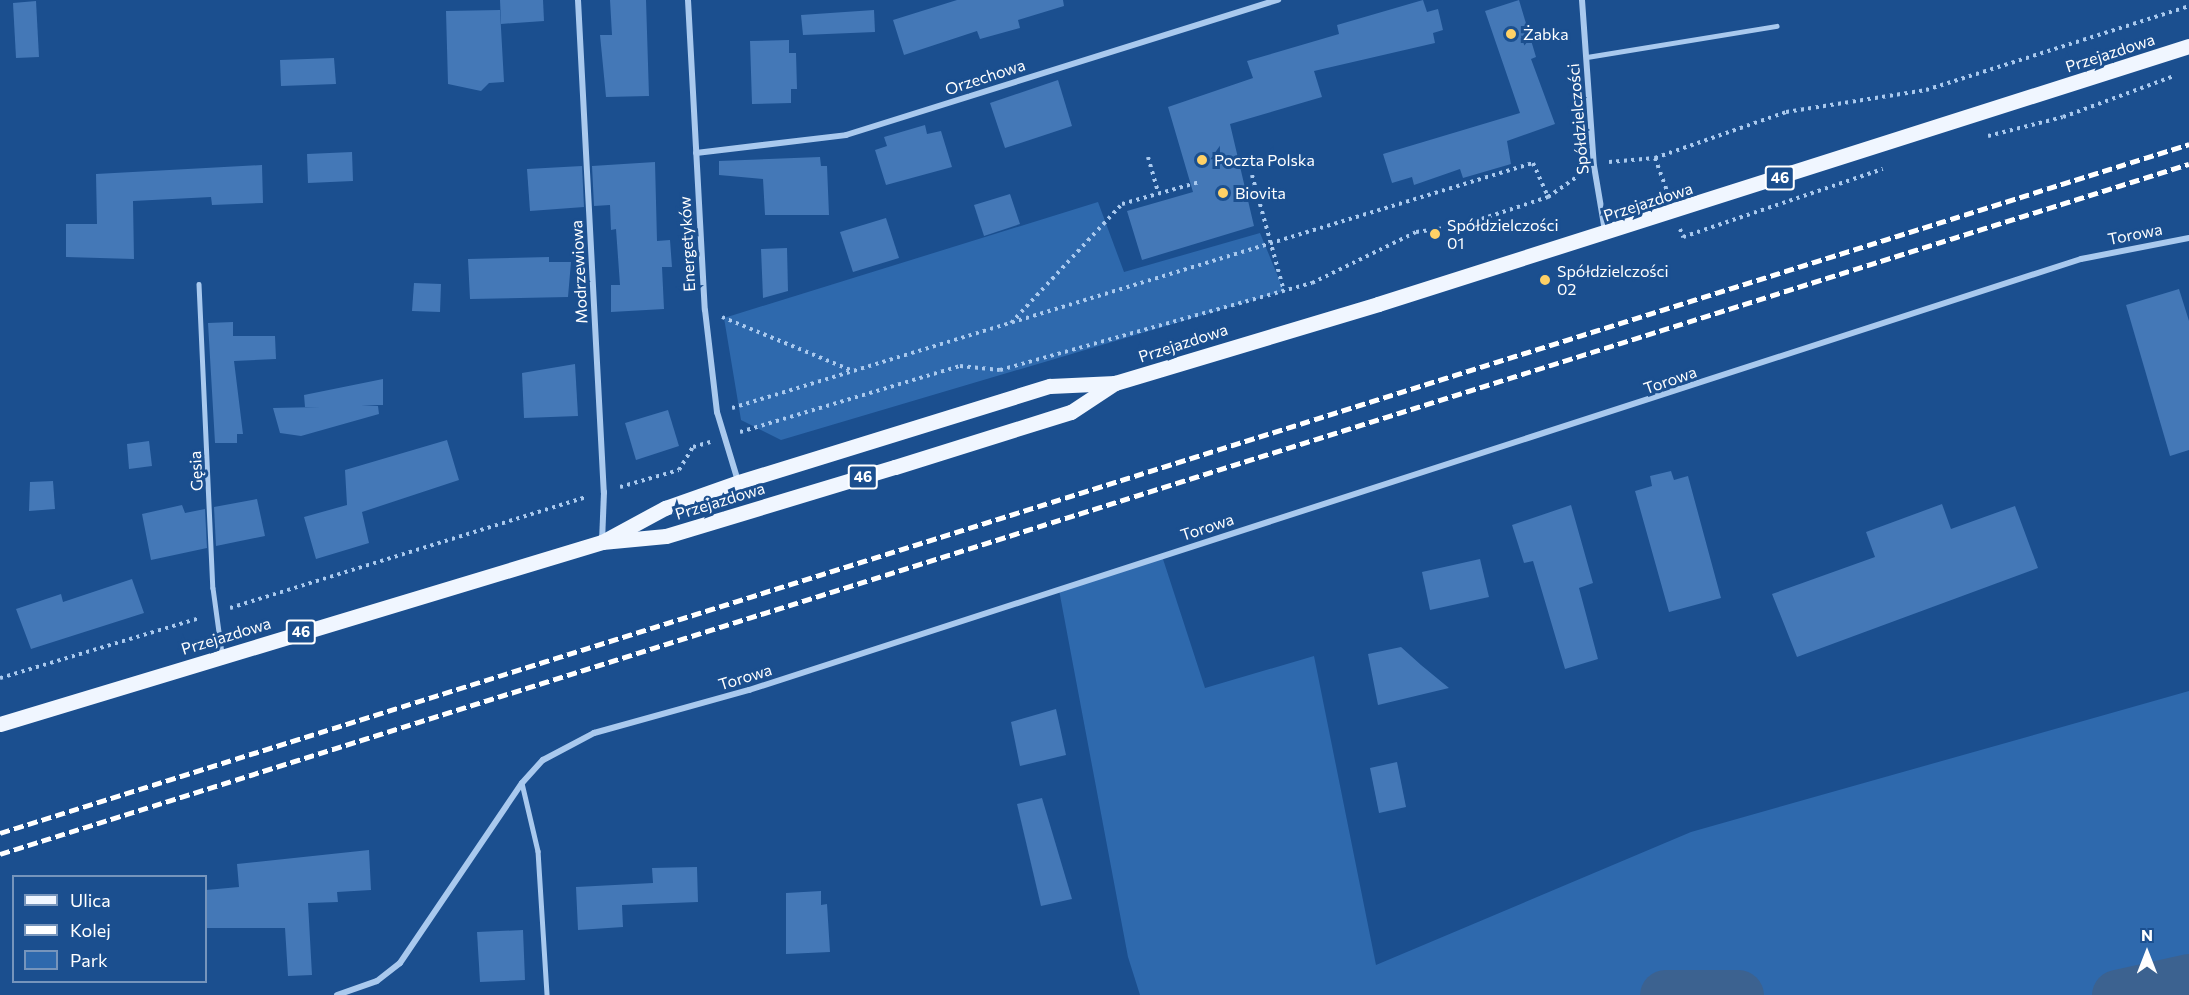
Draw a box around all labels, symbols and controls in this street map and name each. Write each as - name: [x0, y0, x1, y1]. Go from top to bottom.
- place label: Żabka: [1523, 24, 1569, 44]
- marker: Żabka: [1504, 27, 1518, 41]
- street label: Przejazdowa: [2063, 30, 2157, 76]
- street label: Orzechowa: [942, 55, 1028, 99]
- street label: Spółdzielczości: [1564, 63, 1592, 175]
- place label: Poczta Polska: [1214, 150, 1315, 170]
- marker: Poczta Polska: [1195, 153, 1209, 167]
- road number: 46: [1764, 166, 1796, 190]
- street label: Przejazdowa: [1601, 179, 1695, 225]
- place label: Biovita: [1235, 183, 1286, 203]
- marker: Biovita: [1216, 186, 1230, 200]
- street label: Energetyków: [675, 196, 699, 292]
- place label: Spółdzielczości 01: [1447, 215, 1559, 253]
- street label: Torowa: [2106, 219, 2164, 249]
- street label: Modrzewiowa: [567, 220, 591, 324]
- marker: Spółdzielczości 01: [1428, 227, 1442, 241]
- place label: Spółdzielczości 02: [1557, 261, 1669, 299]
- marker: Spółdzielczości 02: [1538, 273, 1552, 287]
- street label: Przejazdowa: [1136, 320, 1230, 366]
- street label: Torowa: [1641, 362, 1699, 398]
- street label: Gęsia: [185, 451, 207, 491]
- road number: 46: [846, 465, 880, 489]
- street label: Przejazdowa: [673, 478, 767, 524]
- street label: Torowa: [1178, 509, 1236, 545]
- street label: Przejazdowa: [179, 613, 273, 659]
- road number: 46: [284, 620, 318, 644]
- street label: Torowa: [716, 660, 774, 694]
- legend: [12, 875, 207, 983]
- text: Ulica: [70, 889, 111, 911]
- text: Kolej: [70, 919, 111, 941]
- north arrow: [2117, 923, 2177, 983]
- text: N: [2141, 925, 2153, 944]
- text: Park: [70, 949, 108, 971]

